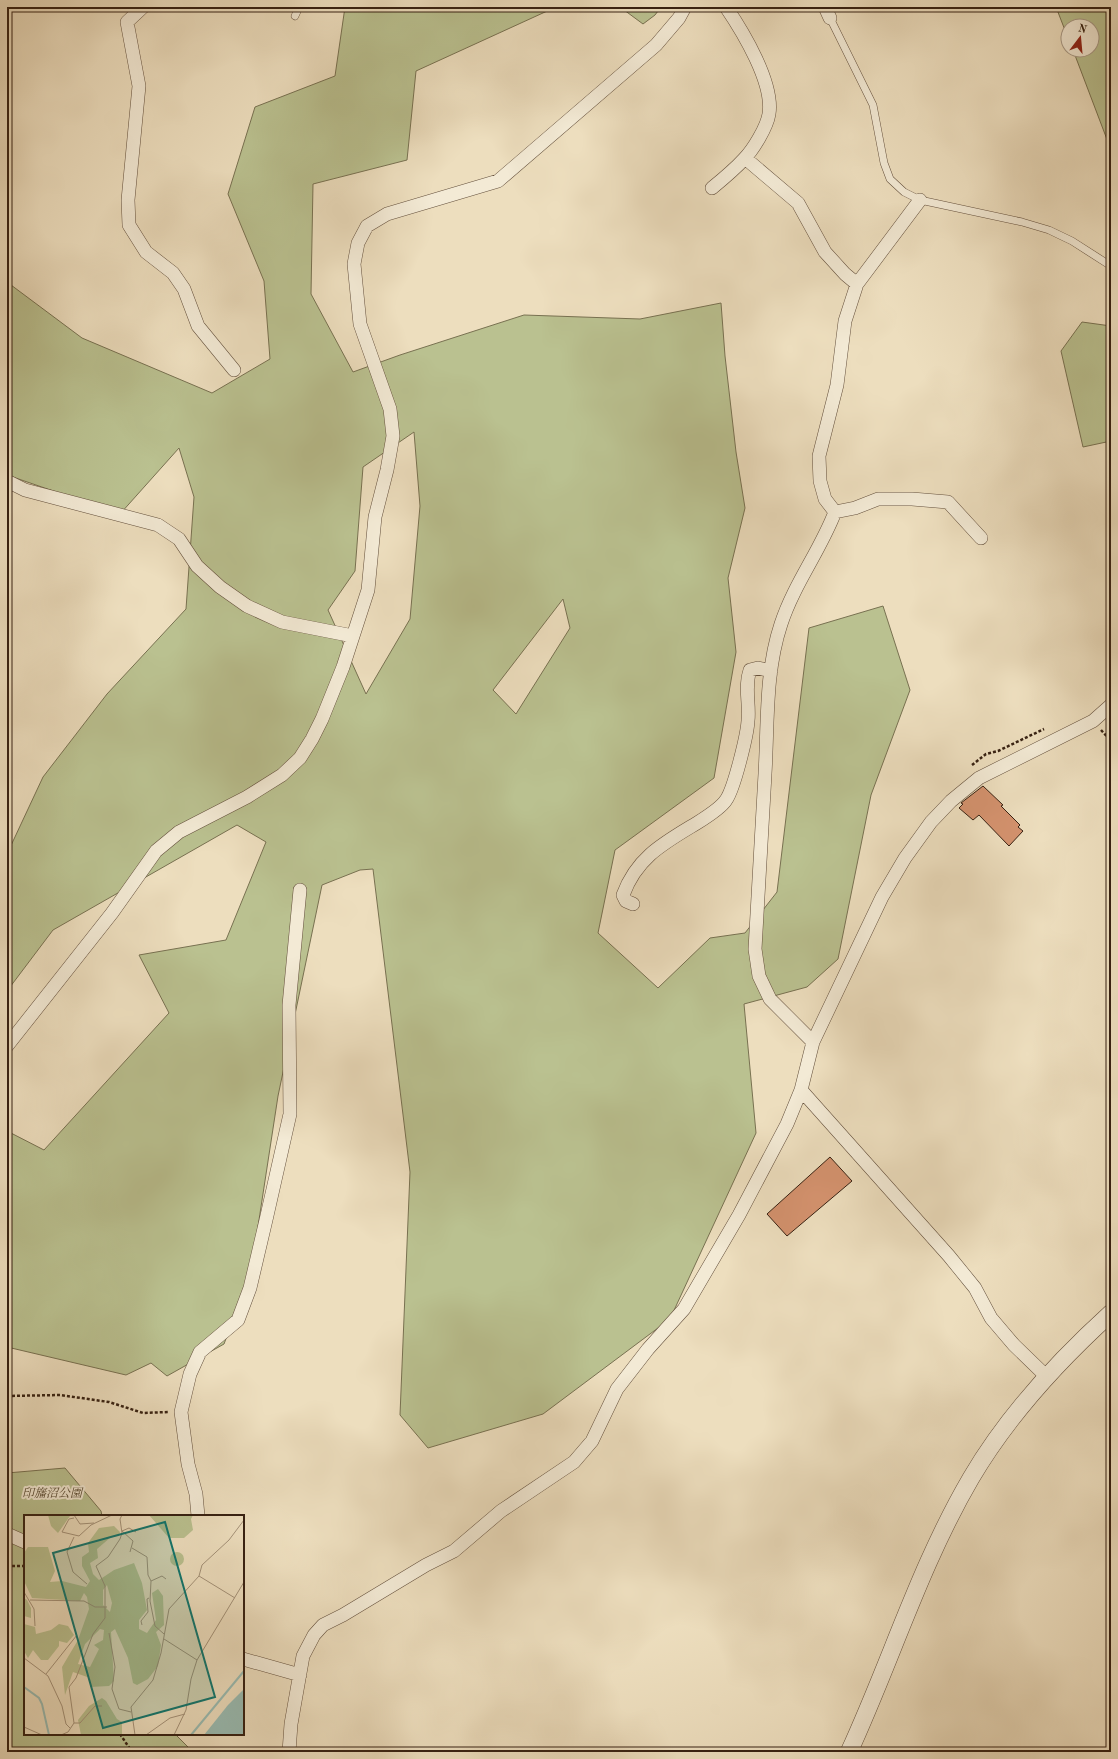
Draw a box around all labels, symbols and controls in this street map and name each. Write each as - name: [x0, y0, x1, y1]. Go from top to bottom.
- north arrow: [1060, 18, 1100, 58]
- text: N: [1077, 23, 1088, 36]
- park label: 印旛沼公園: [22, 1486, 84, 1500]
- inset map: [24, 1515, 244, 1735]

